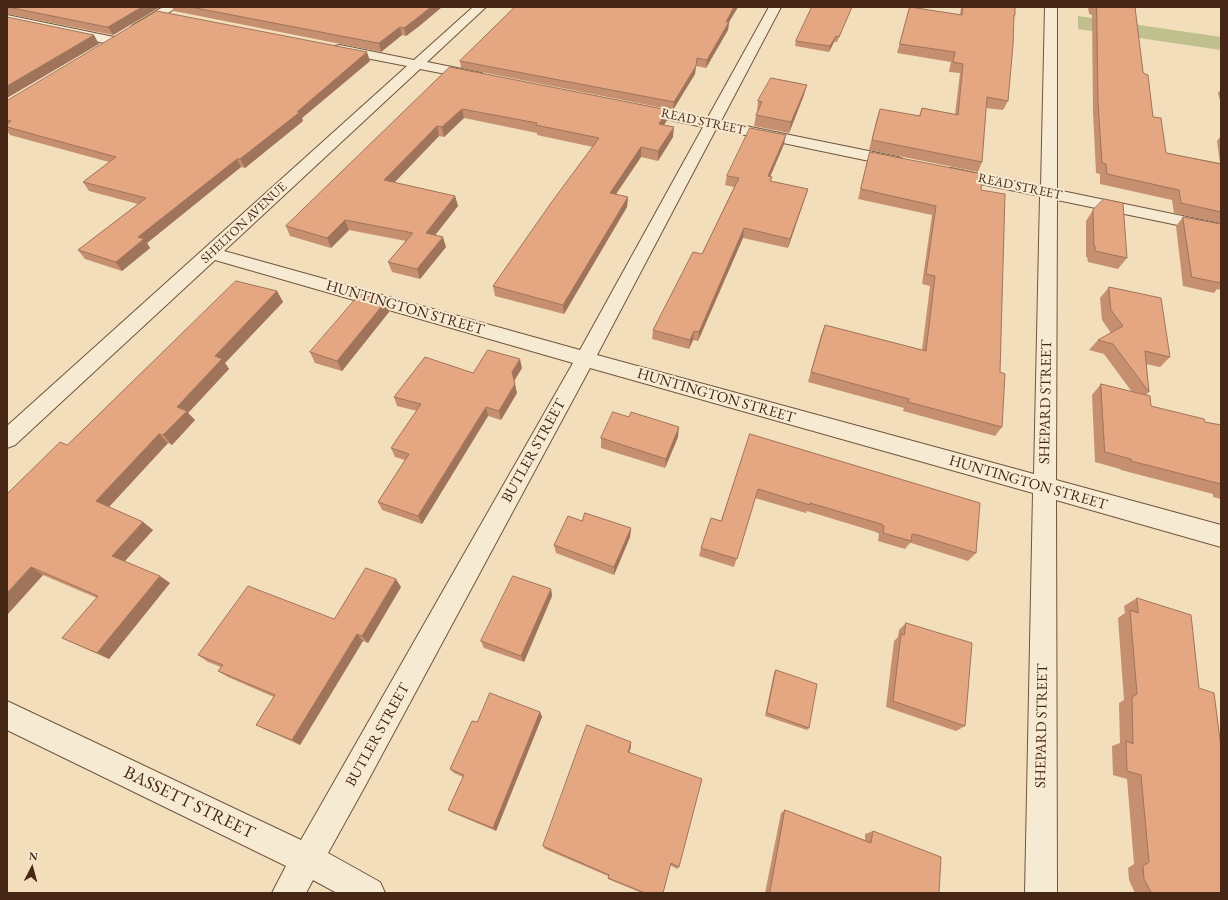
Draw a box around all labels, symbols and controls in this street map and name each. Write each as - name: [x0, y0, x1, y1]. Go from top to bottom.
- street label: READ STREET: [660, 105, 746, 139]
- street label: READ STREET: [977, 170, 1063, 204]
- street label: SHELTON AVENUE: [198, 179, 290, 267]
- street label: HUNTINGTON STREET: [324, 277, 486, 339]
- street label: SHEPARD STREET: [1036, 340, 1056, 464]
- street label: HUNTINGTON STREET: [635, 365, 797, 427]
- street label: BUTLER STREET: [498, 396, 570, 506]
- street label: HUNTINGTON STREET: [947, 452, 1109, 514]
- street label: SHEPARD STREET: [1032, 664, 1052, 788]
- street label: BUTLER STREET: [342, 680, 414, 790]
- street label: BASSETT STREET: [120, 762, 258, 844]
- north arrow: [12, 848, 52, 888]
- text: N: [28, 849, 38, 863]

